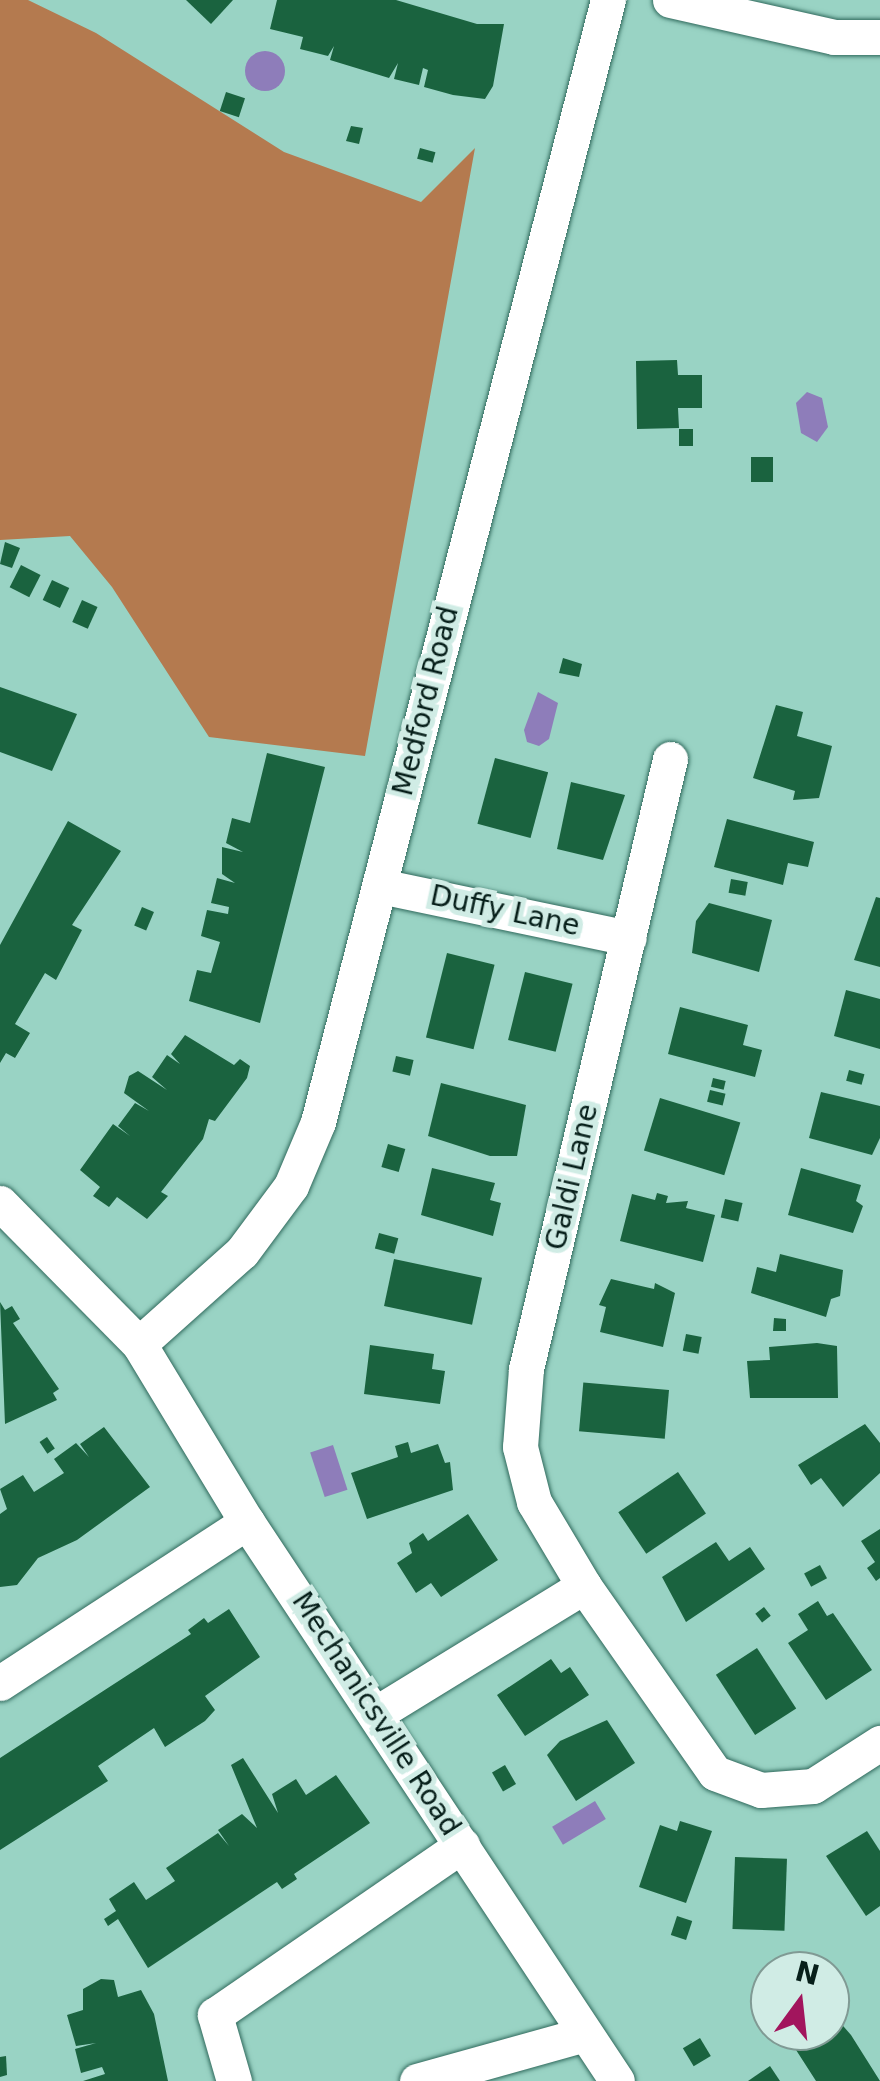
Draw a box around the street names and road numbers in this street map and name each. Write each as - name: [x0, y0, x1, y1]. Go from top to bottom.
- street label: Medford Road: [386, 603, 466, 799]
- street label: Duffy Lane: [427, 879, 583, 943]
- street label: Galdi Lane: [539, 1101, 605, 1253]
- street label: Mechanicsville Road: [285, 1586, 467, 1842]

